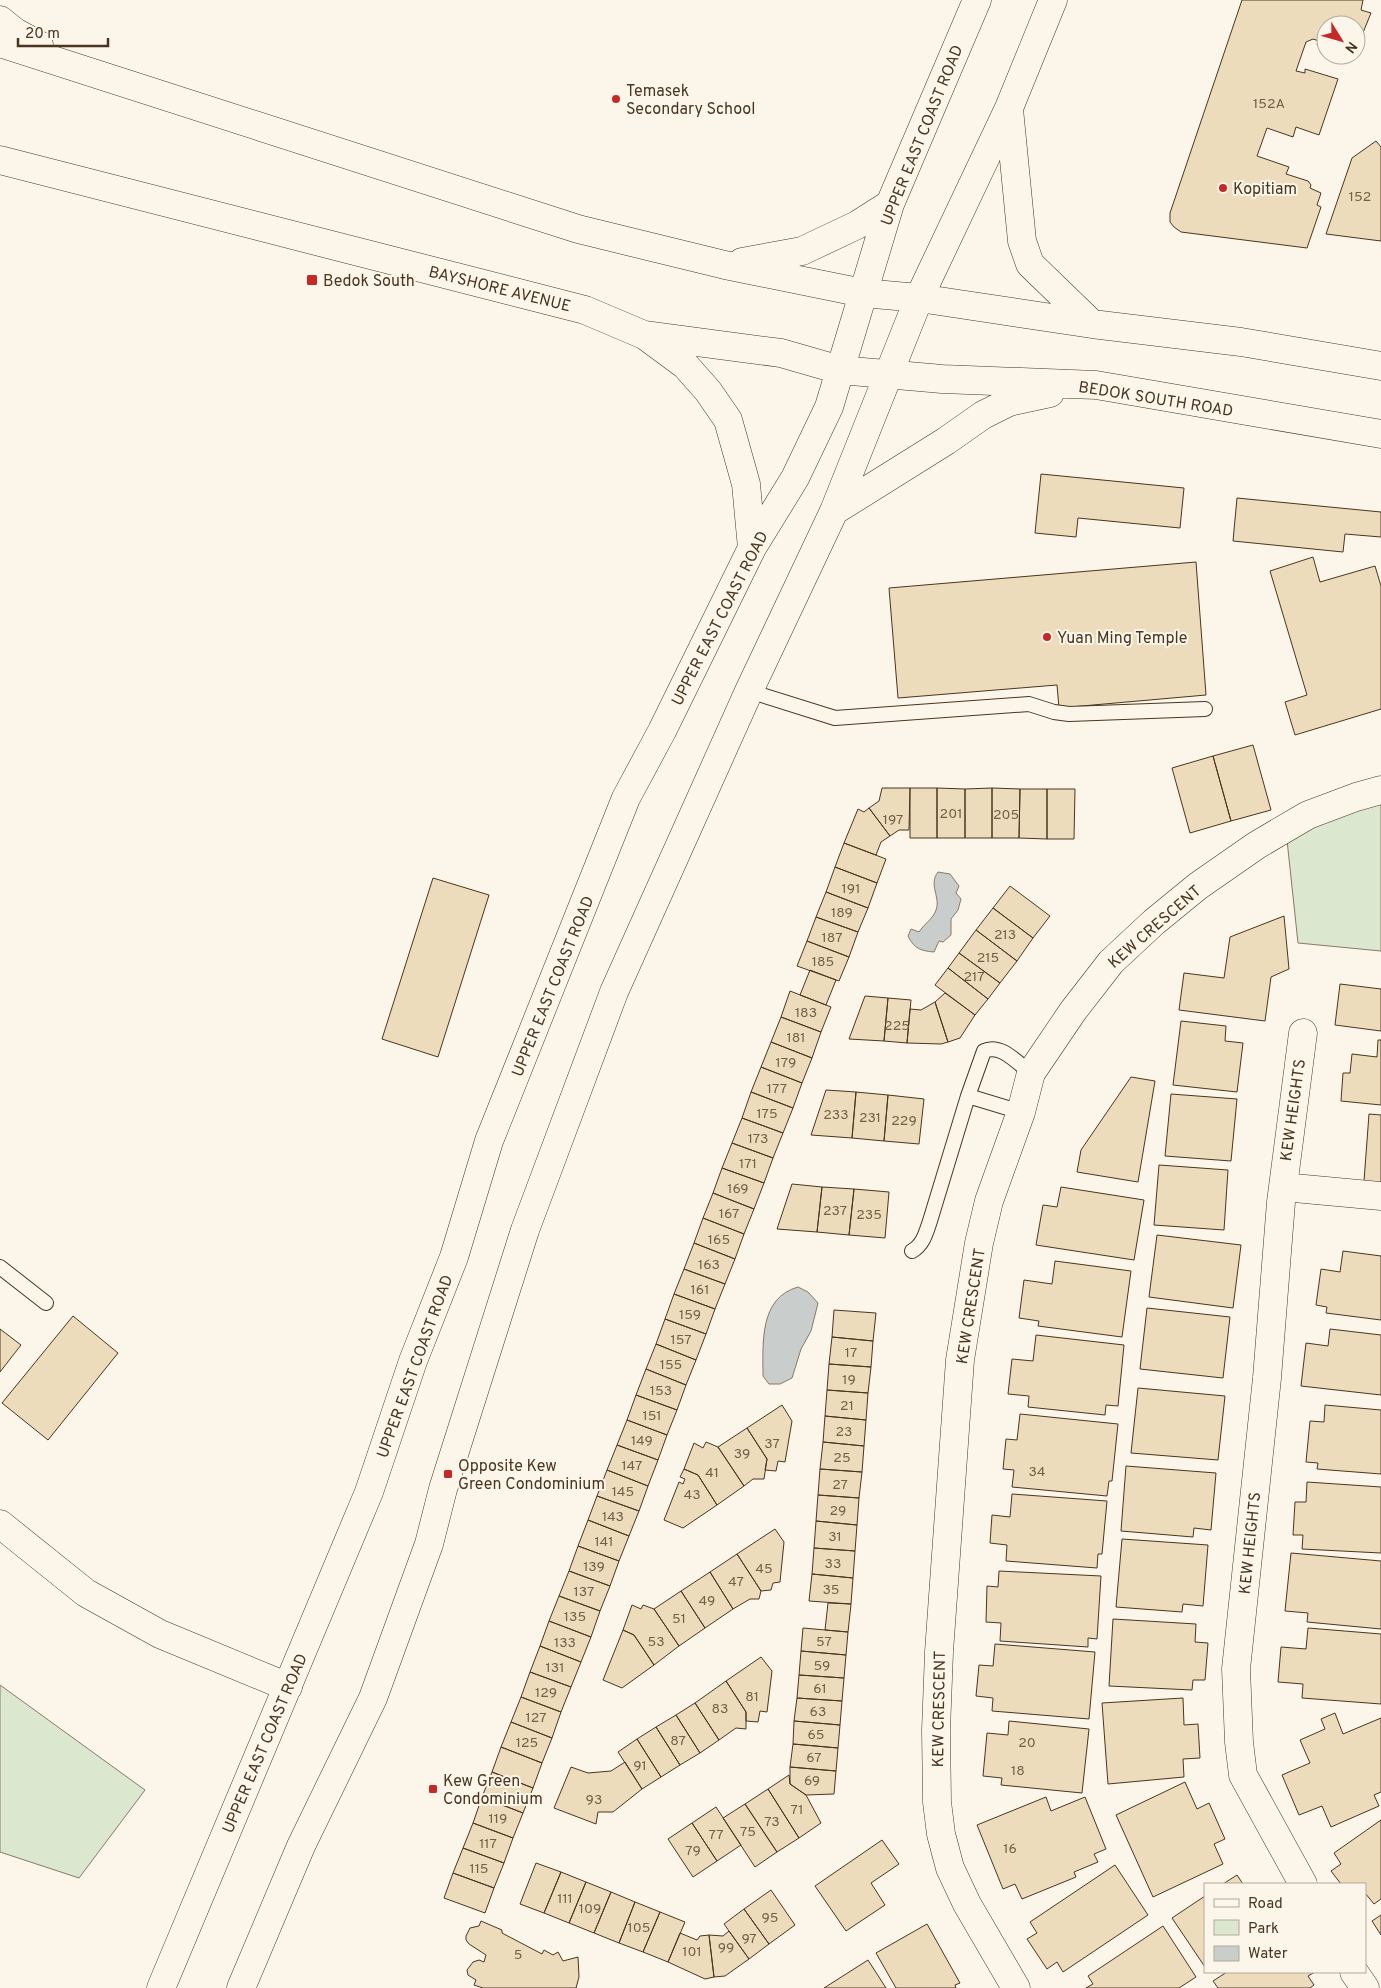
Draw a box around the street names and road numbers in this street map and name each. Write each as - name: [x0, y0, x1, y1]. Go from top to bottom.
- street label: UPPER EAST COAST ROAD: [877, 42, 968, 229]
- street label: BAYSHORE AVENUE: [426, 263, 573, 317]
- street label: BEDOK SOUTH ROAD: [1077, 378, 1234, 422]
- street label: UPPER EAST COAST ROAD: [668, 528, 774, 710]
- street label: KEW CRESCENT: [1105, 882, 1206, 973]
- street label: UPPER EAST COAST ROAD: [508, 893, 599, 1080]
- street label: KEW HEIGHTS: [1277, 1058, 1311, 1163]
- street label: KEW CRESCENT: [953, 1247, 991, 1366]
- street label: UPPER EAST COAST ROAD: [373, 1272, 458, 1461]
- street label: KEW HEIGHTS: [1236, 1491, 1266, 1595]
- street label: KEW CRESCENT: [929, 1650, 951, 1768]
- street label: UPPER EAST COAST ROAD: [219, 1651, 313, 1837]

